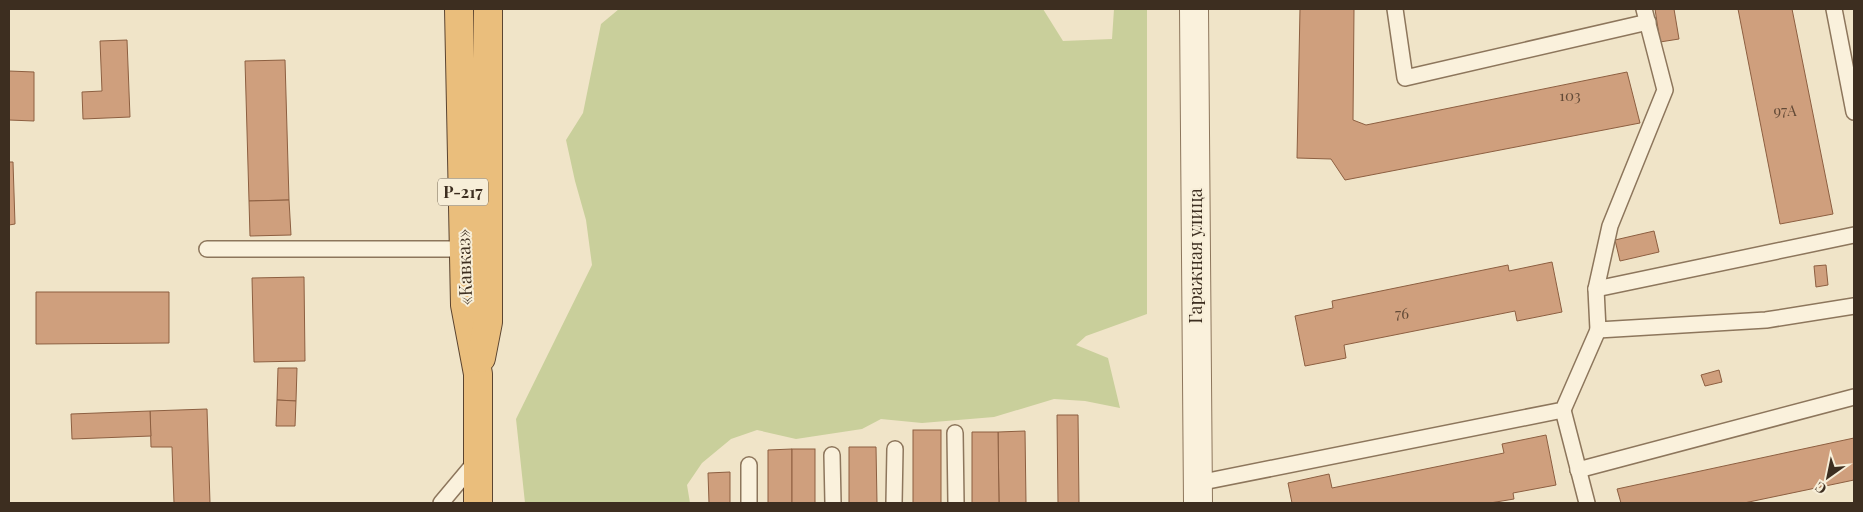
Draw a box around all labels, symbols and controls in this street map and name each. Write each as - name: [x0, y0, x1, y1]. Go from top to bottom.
- house number: 103: [1559, 85, 1581, 105]
- house number: 97А: [1773, 100, 1797, 120]
- road number: Р-217: [438, 178, 488, 206]
- street label: Гаражная улица: [1183, 188, 1207, 324]
- street label: «Кавказ»: [451, 228, 477, 306]
- house number: 76: [1395, 303, 1409, 323]
- north arrow: [1803, 452, 1853, 502]
- text: С: [1811, 478, 1830, 499]

